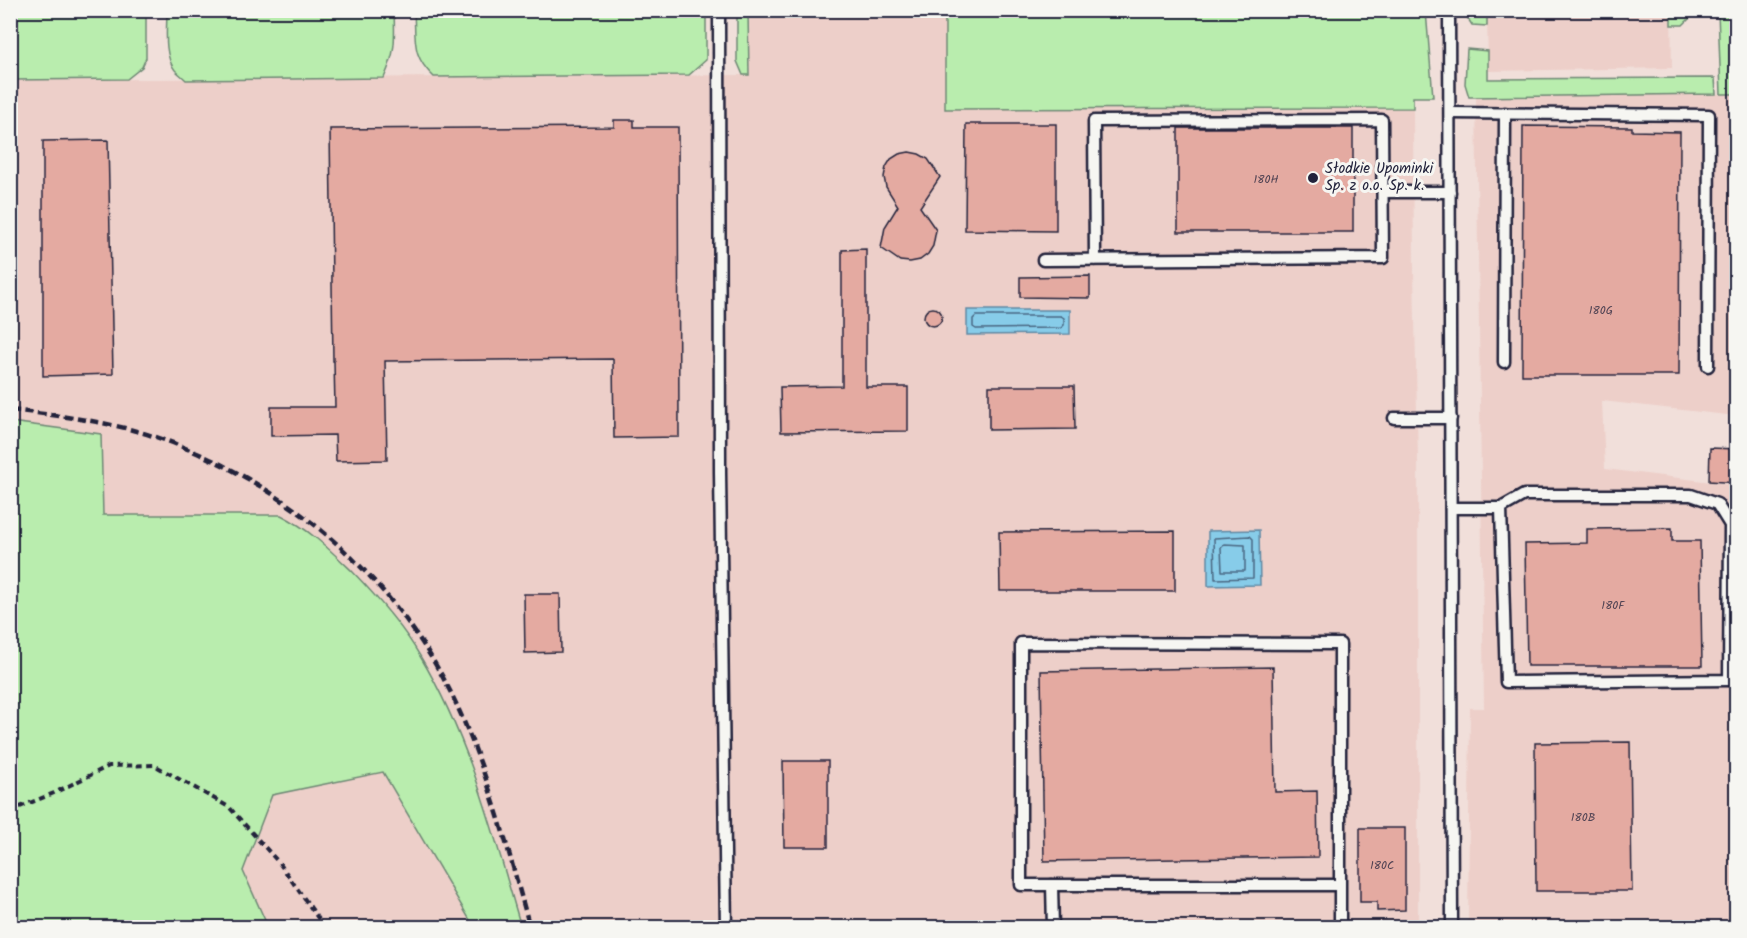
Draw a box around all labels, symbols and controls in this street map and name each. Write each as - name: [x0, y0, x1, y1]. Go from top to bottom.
- place label: Słodkie Upominki Sp. z o.o. Sp. k.: [1325, 157, 1435, 198]
- house number: 180H: [1253, 170, 1279, 189]
- marker: Słodkie Upominki Sp. z o.o. Sp. k.: [1306, 171, 1320, 185]
- house number: 180G: [1589, 301, 1613, 320]
- house number: 180F: [1601, 596, 1626, 615]
- house number: 180B: [1571, 808, 1595, 827]
- house number: 180C: [1370, 856, 1394, 875]

